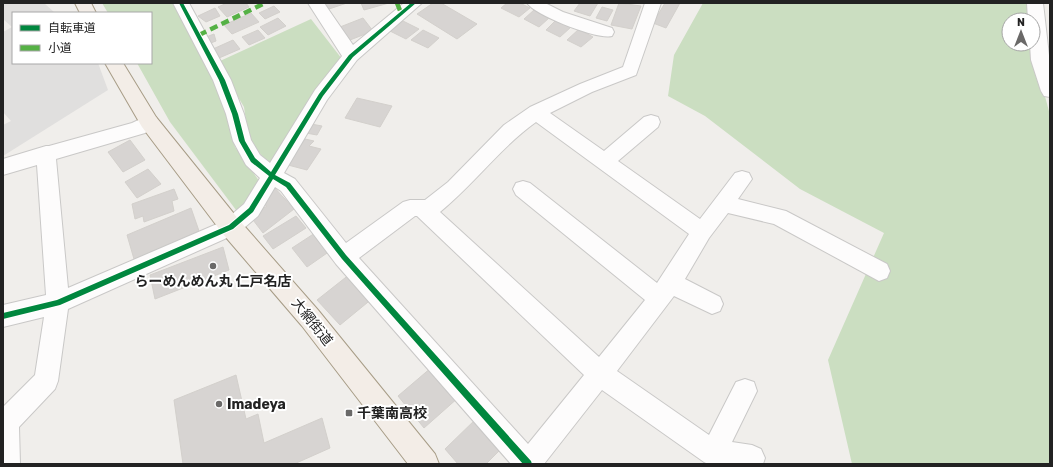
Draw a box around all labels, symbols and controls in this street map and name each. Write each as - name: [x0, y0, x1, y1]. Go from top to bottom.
- legend: [12, 12, 152, 64]
- north arrow: [1001, 12, 1041, 52]
- text: N: [1017, 16, 1025, 29]
- text: 自転車道: [48, 21, 96, 35]
- text: 小道: [48, 41, 72, 55]
- marker: らーめんめん丸 仁戸名店: [208, 261, 218, 271]
- place label: らーめんめん丸 仁戸名店: [135, 273, 291, 290]
- street label: 大網街道: [288, 295, 336, 349]
- place label: Imadeya: [227, 396, 286, 413]
- marker: Imadeya: [214, 399, 224, 409]
- place label: 千葉南高校: [357, 405, 427, 422]
- marker: 千葉南高校: [344, 408, 354, 418]

